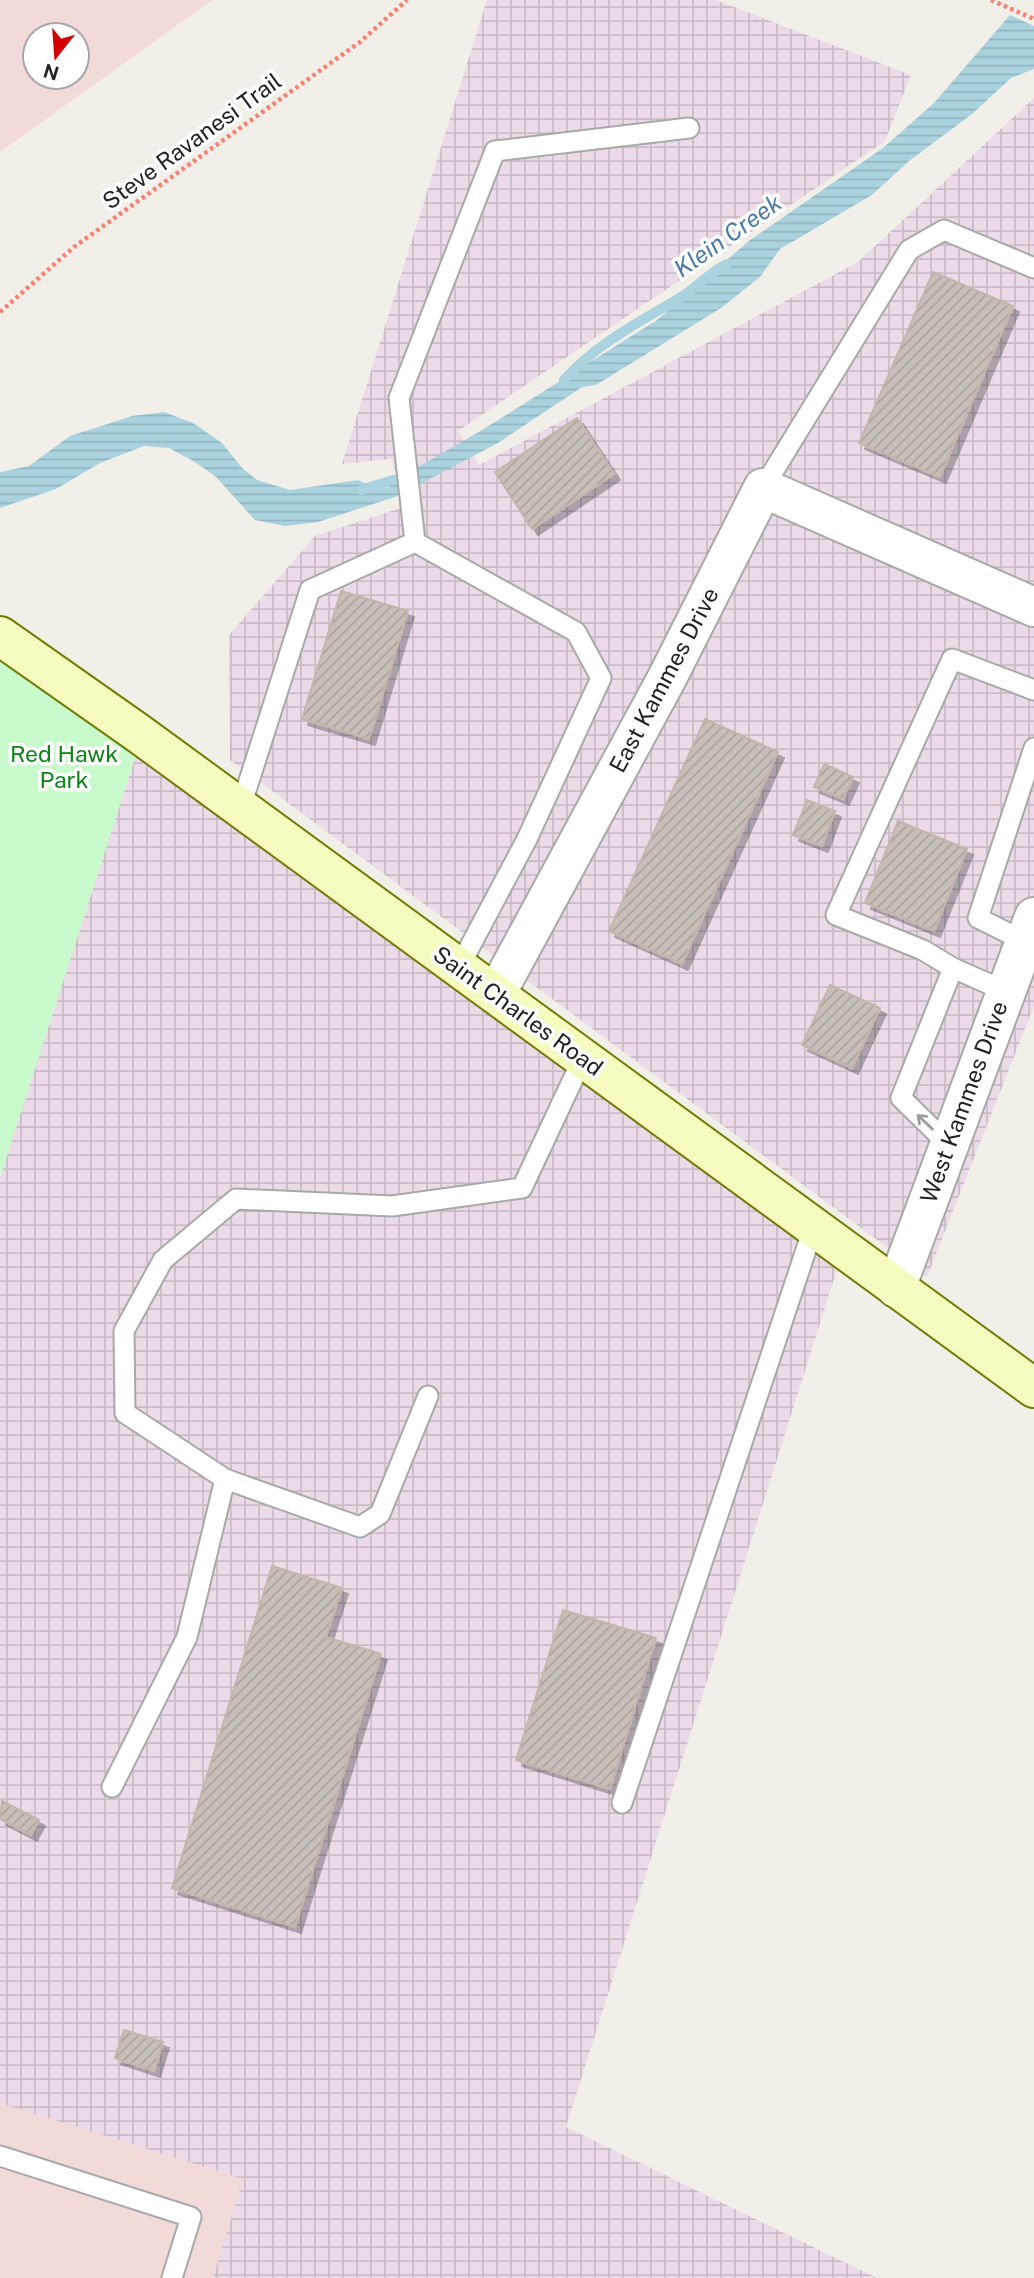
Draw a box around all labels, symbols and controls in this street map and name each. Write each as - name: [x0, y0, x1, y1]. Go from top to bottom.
- north arrow: [21, 21, 91, 91]
- text: N: [41, 60, 61, 85]
- street label: Steve Ravanesi Trail: [97, 67, 286, 214]
- water label: Klein Creek: [668, 188, 787, 282]
- street label: East Kammes Drive: [603, 583, 724, 777]
- park label: Red Hawk Park: [10, 740, 118, 793]
- street label: Saint Charles Road: [428, 940, 608, 1081]
- street label: West Kammes Drive: [914, 997, 1013, 1206]
- one-way arrow: [917, 1113, 934, 1130]

